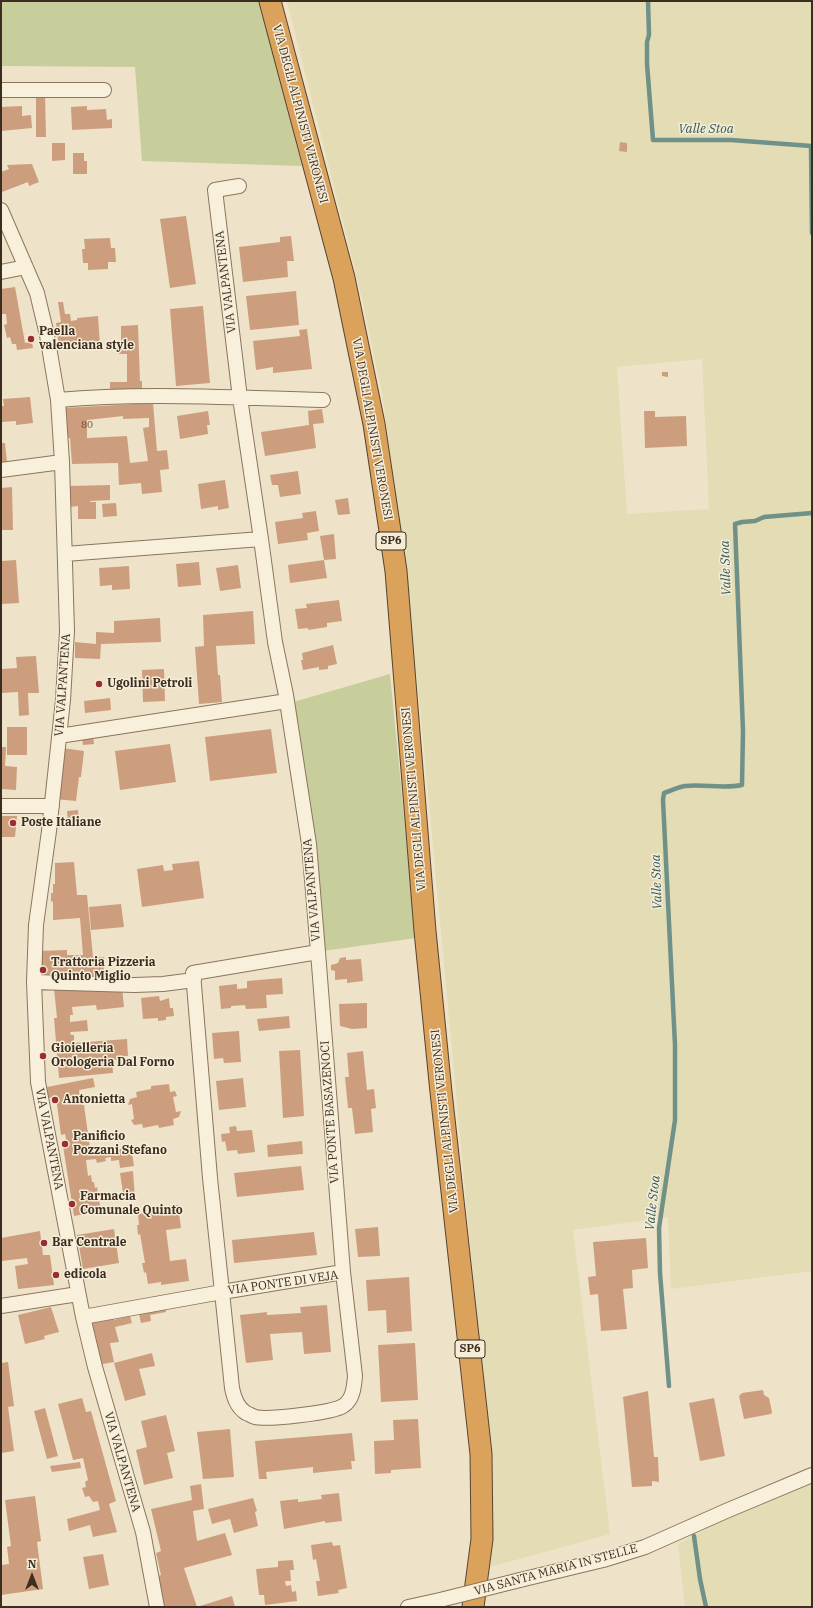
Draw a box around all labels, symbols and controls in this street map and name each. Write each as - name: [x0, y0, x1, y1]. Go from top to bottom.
- street label: VIA DEGLI ALPINISTI VERONESI: [269, 23, 331, 205]
- water label: Valle Stoa: [678, 121, 734, 137]
- street label: VIA VALPANTENA: [213, 230, 239, 334]
- place label: Paella valenciana style: [39, 325, 134, 353]
- marker: Paella valenciana style: [26, 334, 36, 344]
- street label: VIA DEGLI ALPINISTI VERONESI: [349, 337, 395, 521]
- house number: 80: [81, 419, 93, 431]
- road number: SP6: [376, 532, 406, 550]
- water label: Valle Stoa: [717, 540, 735, 596]
- street label: VIA VALPANTENA: [52, 633, 74, 737]
- place label: Ugolini Petroli: [107, 677, 192, 691]
- marker: Ugolini Petroli: [94, 679, 104, 689]
- street label: VIA DEGLI ALPINISTI VERONESI: [399, 706, 429, 892]
- place label: Poste Italiane: [21, 816, 101, 830]
- marker: Poste Italiane: [8, 818, 18, 828]
- street label: VIA VALPANTENA: [300, 838, 324, 942]
- water label: Valle Stoa: [648, 854, 666, 910]
- place label: Trattoria Pizzeria Quinto Miglio: [51, 956, 156, 984]
- marker: Trattoria Pizzeria Quinto Miglio: [38, 965, 48, 975]
- street label: VIA DEGLI ALPINISTI VERONESI: [428, 1028, 462, 1214]
- street label: VIA PONTE BASAZENOCI: [318, 1040, 342, 1184]
- place label: Gioielleria Orologeria Dal Forno: [51, 1042, 175, 1070]
- marker: Gioielleria Orologeria Dal Forno: [38, 1051, 48, 1061]
- street label: VIA VALPANTENA: [32, 1087, 66, 1191]
- place label: Antonietta: [63, 1093, 125, 1107]
- marker: Antonietta: [50, 1095, 60, 1105]
- place label: Panificio Pozzani Stefano: [73, 1130, 167, 1158]
- marker: Panificio Pozzani Stefano: [60, 1139, 70, 1149]
- water label: Valle Stoa: [642, 1175, 664, 1231]
- place label: Farmacia Comunale Quinto: [80, 1190, 183, 1218]
- marker: Farmacia Comunale Quinto: [67, 1199, 77, 1209]
- place label: Bar Centrale: [52, 1236, 127, 1250]
- marker: Bar Centrale: [39, 1238, 49, 1248]
- place label: edicola: [64, 1268, 107, 1282]
- street label: VIA PONTE DI VEJA: [227, 1268, 339, 1298]
- marker: edicola: [51, 1270, 61, 1280]
- road number: SP6: [455, 1340, 485, 1358]
- street label: VIA VALPANTENA: [101, 1410, 143, 1514]
- street label: VIA SANTA MARIA IN STELLE: [473, 1541, 639, 1599]
- north arrow: [12, 1556, 52, 1596]
- text: N: [28, 1557, 36, 1571]

